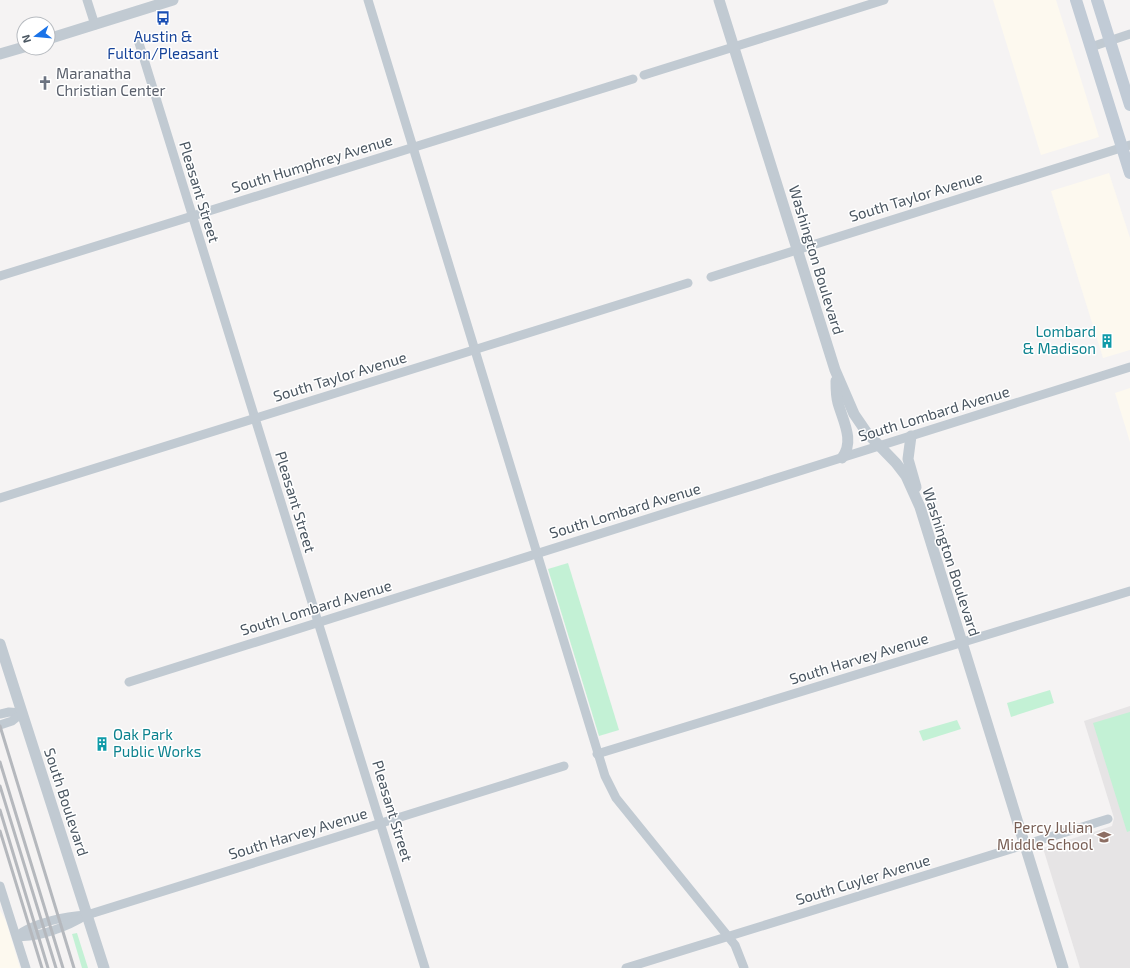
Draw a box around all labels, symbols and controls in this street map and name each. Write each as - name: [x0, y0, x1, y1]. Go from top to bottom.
- bus stop icon: Austin & Fulton/Pleasant: [155, 10, 171, 26]
- north arrow: [16, 16, 56, 56]
- place label: Austin & Fulton/Pleasant: [107, 27, 219, 62]
- text: N: [19, 33, 33, 45]
- place label: Maranatha Christian Center: [56, 64, 165, 99]
- church icon: Maranatha Christian Center: [37, 75, 53, 91]
- street label: South Humphrey Avenue: [229, 130, 394, 196]
- street label: Pleasant Street: [176, 139, 224, 245]
- street label: South Taylor Avenue: [847, 167, 984, 225]
- street label: Washington Boulevard: [786, 183, 848, 337]
- place label: Lombard & Madison: [1023, 322, 1096, 357]
- building icon: Lombard & Madison: [1099, 333, 1115, 349]
- street label: South Taylor Avenue: [271, 347, 408, 405]
- street label: South Lombard Avenue: [856, 381, 1011, 445]
- street label: Pleasant Street: [272, 449, 320, 555]
- street label: South Lombard Avenue: [547, 478, 702, 542]
- street label: Washington Boulevard: [919, 485, 984, 638]
- street label: South Lombard Avenue: [238, 575, 393, 639]
- street label: South Harvey Avenue: [787, 628, 930, 688]
- place label: Oak Park Public Works: [113, 725, 201, 760]
- building icon: Oak Park Public Works: [94, 736, 110, 752]
- street label: South Boulevard: [41, 745, 93, 858]
- street label: Pleasant Street: [369, 758, 417, 864]
- street label: South Harvey Avenue: [226, 803, 369, 863]
- place label: Percy Julian Middle School: [997, 818, 1094, 853]
- school or university icon: Percy Julian Middle School: [1096, 829, 1112, 845]
- street label: South Cuyler Avenue: [793, 850, 932, 908]

